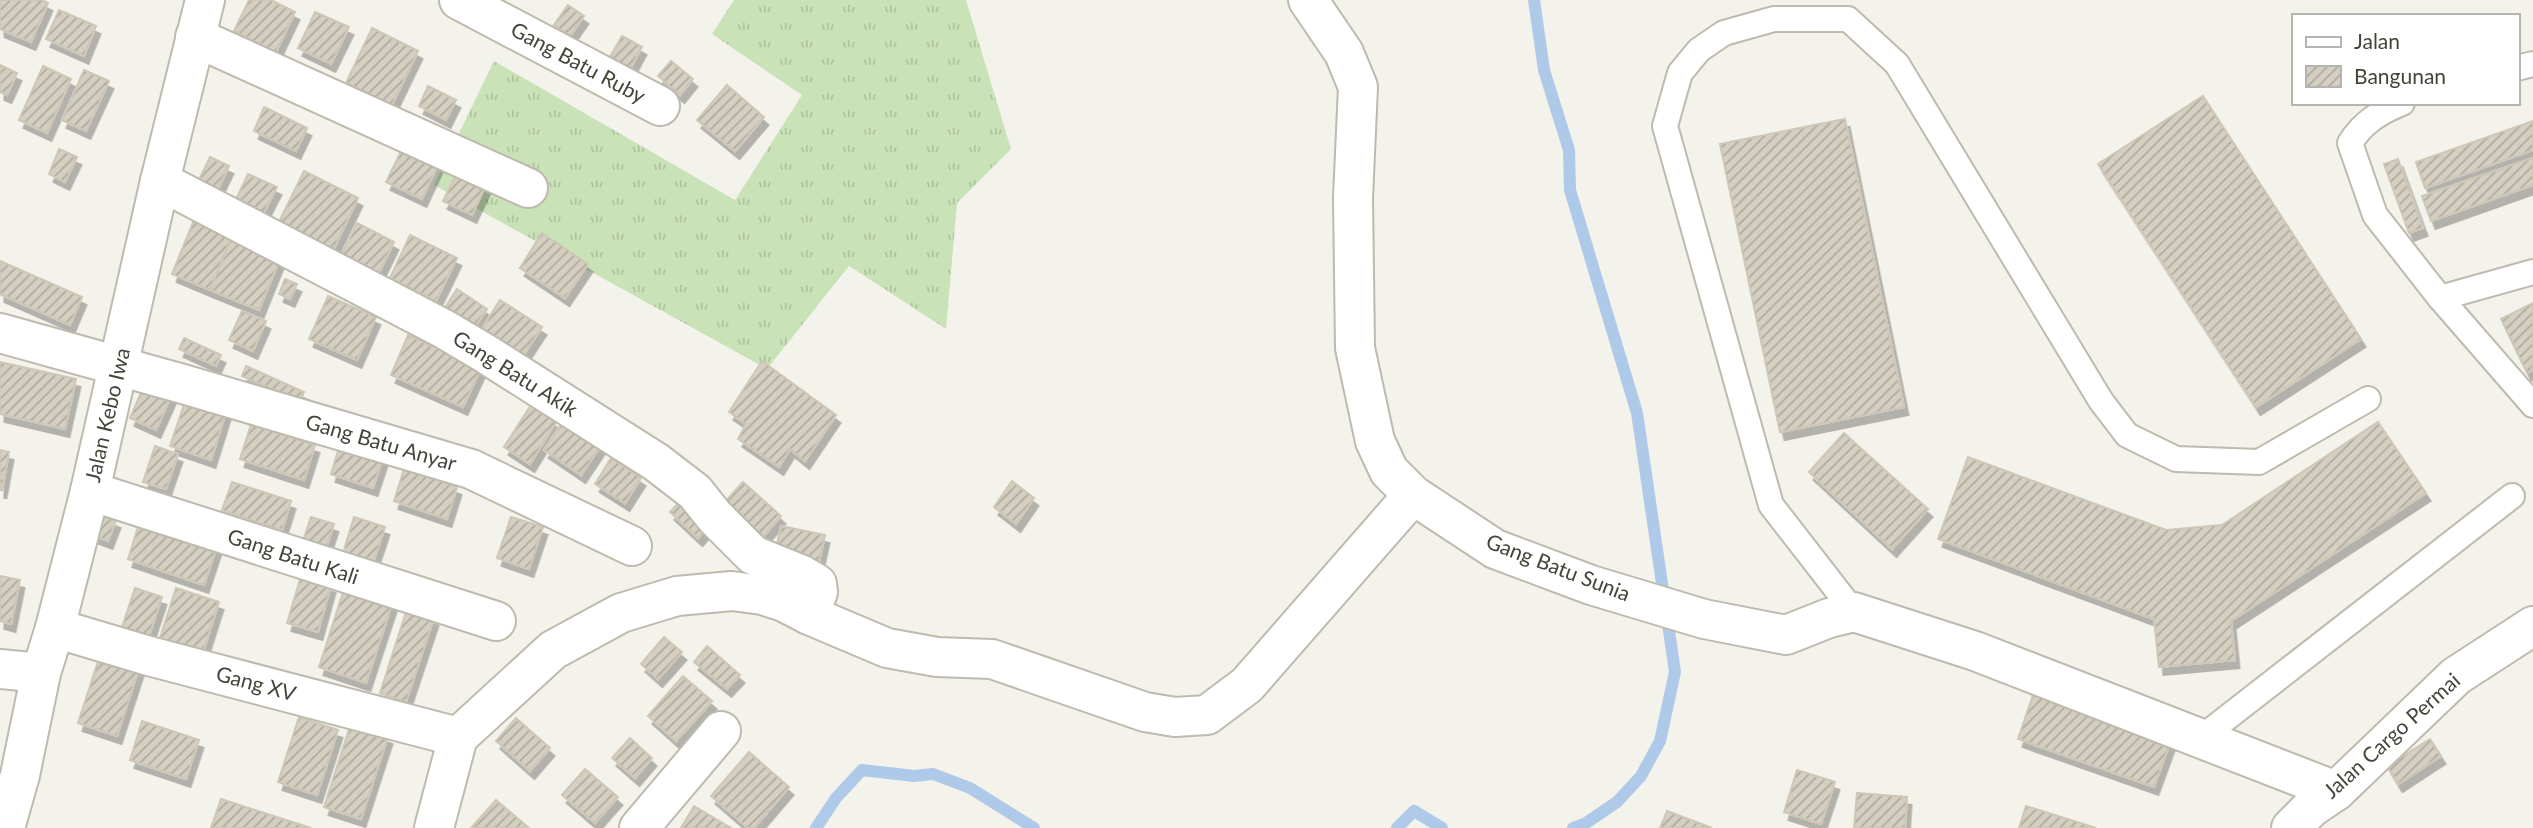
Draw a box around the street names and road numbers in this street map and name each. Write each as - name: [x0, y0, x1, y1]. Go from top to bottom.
- street label: Gang Batu Ruby: [507, 16, 650, 108]
- street label: Gang Batu Akik: [449, 325, 583, 421]
- street label: Jalan Kebo Iwa: [79, 345, 134, 484]
- street label: Gang Batu Anyar: [303, 408, 460, 475]
- street label: Gang Batu Kali: [225, 523, 362, 589]
- street label: Gang Batu Sunia: [1483, 528, 1634, 606]
- street label: Gang XV: [214, 660, 300, 705]
- street label: Jalan Cargo Permai: [2318, 667, 2464, 803]

